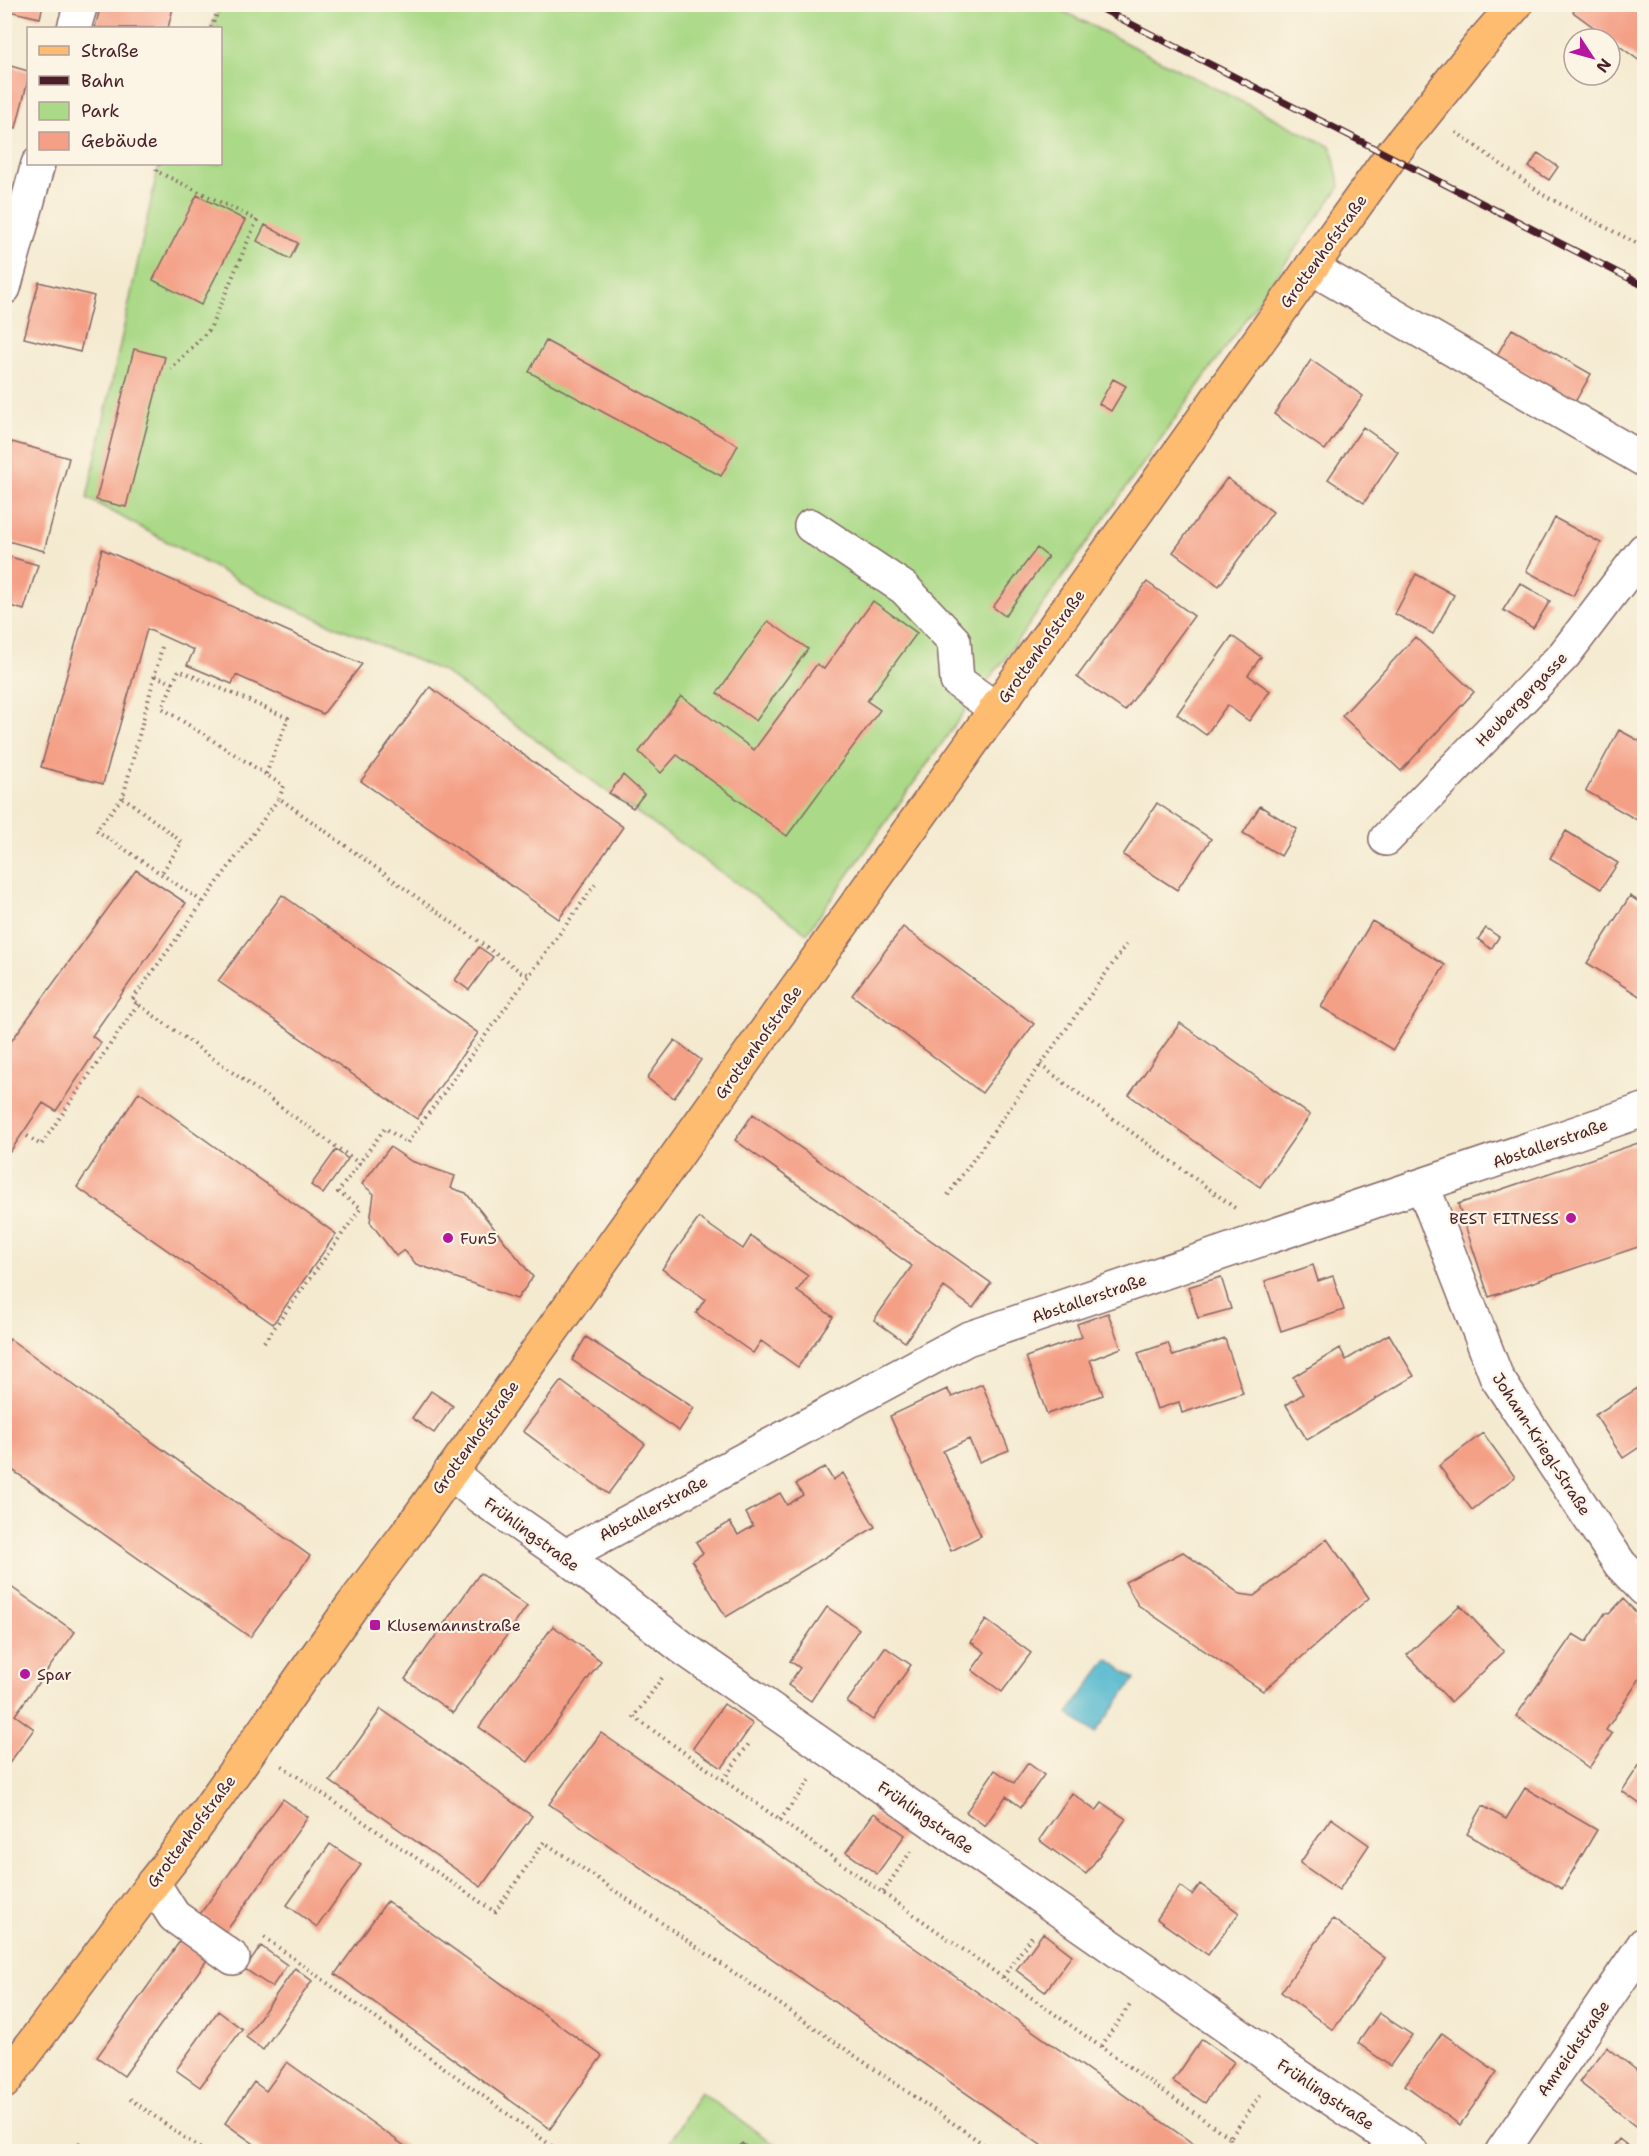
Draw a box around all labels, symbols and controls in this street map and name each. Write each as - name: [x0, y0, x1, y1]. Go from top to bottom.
- legend: [27, 27, 222, 165]
- north arrow: [1562, 27, 1622, 87]
- text: Straße: [81, 39, 139, 63]
- text: N: [1592, 54, 1616, 77]
- text: Bahn: [81, 69, 125, 93]
- text: Park: [81, 99, 120, 123]
- text: Gebäude: [81, 129, 158, 153]
- street label: Grottenhofstraße: [1275, 190, 1372, 312]
- street label: Grottenhofstraße: [993, 585, 1090, 707]
- street label: Heubergergasse: [1471, 647, 1572, 751]
- street label: Grottenhofstraße: [710, 981, 807, 1103]
- street label: Abstallerstraße: [1490, 1114, 1611, 1173]
- place label: BEST FITNESS: [1449, 1208, 1559, 1229]
- marker: BEST FITNESS: [1564, 1211, 1578, 1225]
- place label: Fun5: [460, 1228, 497, 1249]
- marker: Fun5: [441, 1231, 455, 1245]
- street label: Abstallerstraße: [1029, 1269, 1150, 1328]
- street label: Johann-Kriegl-Straße: [1488, 1369, 1596, 1520]
- street label: Grottenhofstraße: [427, 1376, 524, 1498]
- street label: Abstallerstraße: [595, 1471, 711, 1546]
- street label: Frühlingstraße: [480, 1493, 584, 1576]
- place label: Klusemannstraße: [387, 1615, 521, 1636]
- marker: Klusemannstraße: [368, 1618, 382, 1632]
- place label: Spar: [37, 1664, 72, 1685]
- marker: Spar: [18, 1667, 32, 1681]
- street label: Grottenhofstraße: [142, 1771, 241, 1892]
- street label: Frühlingstraße: [873, 1776, 978, 1858]
- street label: Amreichstraße: [1532, 1996, 1614, 2101]
- street label: Frühlingstraße: [1273, 2054, 1378, 2135]

